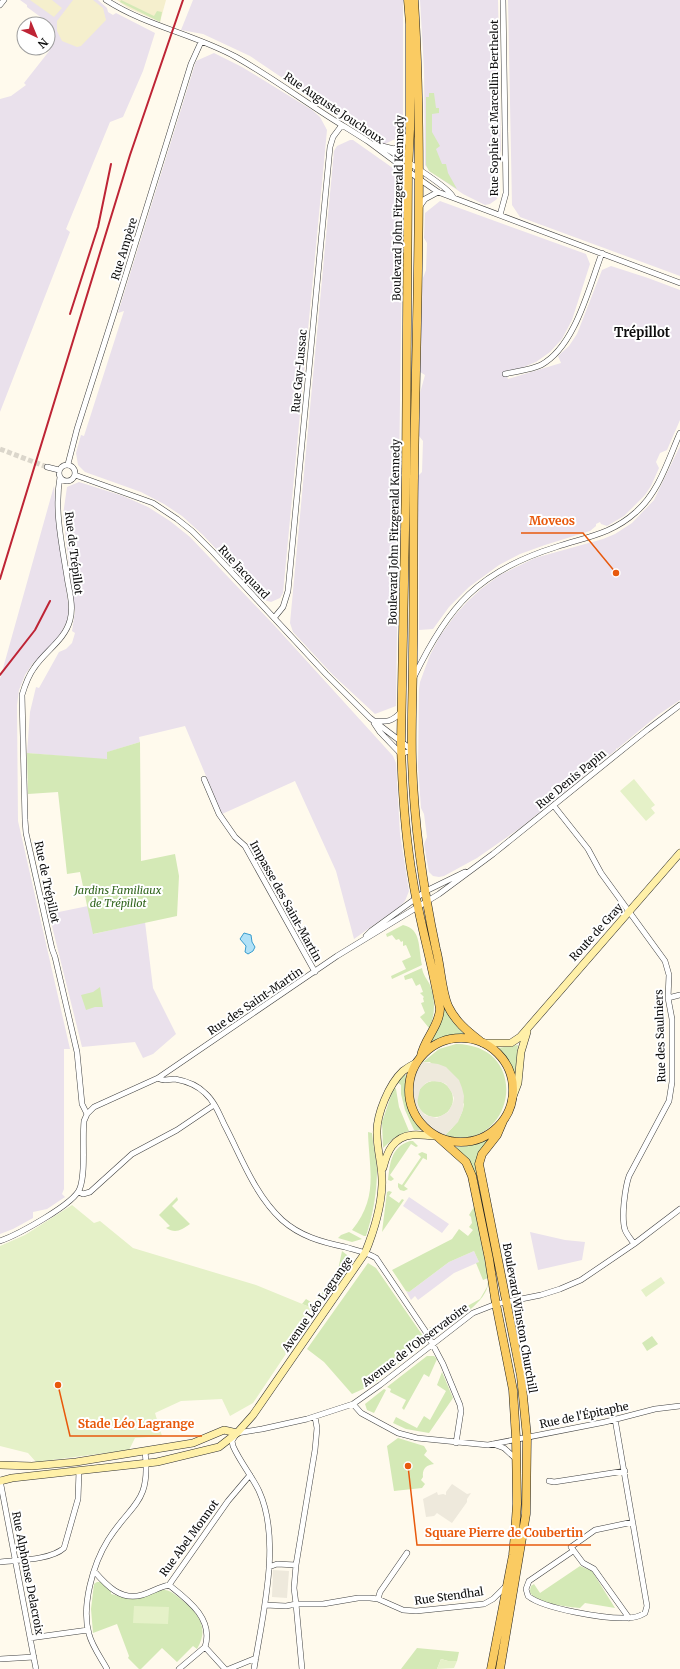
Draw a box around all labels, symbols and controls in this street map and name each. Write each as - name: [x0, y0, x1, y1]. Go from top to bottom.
- north arrow: [16, 16, 56, 56]
- street label: Rue Sophie et Marcellin Berthelot: [487, 19, 501, 196]
- text: N: [35, 35, 51, 51]
- street label: Rue Auguste Jouchoux: [281, 69, 387, 147]
- street label: Boulevard John Fitzgerald Kennedy: [389, 114, 407, 301]
- street label: Rue Ampère: [108, 216, 140, 282]
- district label: Trépillot: [614, 324, 671, 341]
- street label: Rue Gay-Lussac: [288, 328, 310, 413]
- street label: Boulevard John Fitzgerald Kennedy: [385, 438, 403, 625]
- callout: Moveos: [521, 509, 583, 533]
- street label: Rue de Trépillot: [62, 511, 86, 596]
- text: Moveos: [529, 513, 575, 528]
- street label: Rue Jacquard: [216, 542, 273, 602]
- street label: Rue Denis Papin: [533, 746, 609, 812]
- street label: Impasse des Saint-Martin: [247, 838, 325, 964]
- street label: Rue de Trépillot: [31, 840, 63, 925]
- park label: Jardins Familiaux de Trépillot: [73, 883, 162, 910]
- street label: Route de Gray: [566, 900, 626, 964]
- street label: Rue des Saint-Martin: [205, 964, 306, 1038]
- street label: Rue des Saulniers: [651, 989, 669, 1083]
- street label: Boulevard Winston Churchill: [500, 1242, 540, 1395]
- street label: Avenue Léo Lagrange: [278, 1253, 355, 1355]
- street label: Avenue de l'Observatoire: [358, 1300, 471, 1390]
- street label: Rue de l'Épitaphe: [538, 1399, 630, 1431]
- callout: Stade Léo Lagrange: [70, 1412, 202, 1436]
- text: Stade Léo Lagrange: [78, 1416, 195, 1431]
- street label: Rue Abel Monnot: [156, 1496, 222, 1579]
- street label: Rue Alphonse Delacroix: [9, 1510, 47, 1636]
- callout: Square Pierre de Coubertin: [417, 1521, 591, 1545]
- text: Square Pierre de Coubertin: [425, 1525, 583, 1540]
- street label: Rue Stendhal: [414, 1584, 485, 1608]

